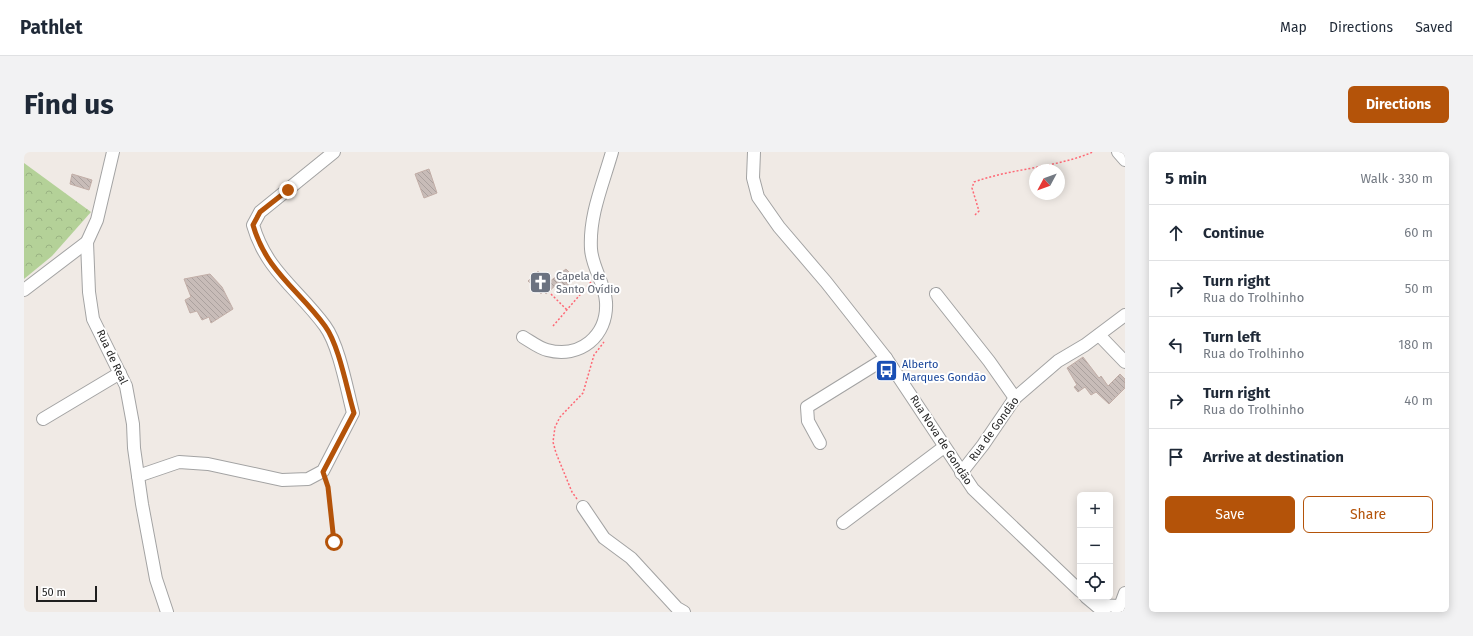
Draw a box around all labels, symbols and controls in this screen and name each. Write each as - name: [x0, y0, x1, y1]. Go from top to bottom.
- text: Pathlet: [20, 16, 83, 39]
- text: Map: [1280, 19, 1307, 36]
- text: Directions: [1329, 19, 1393, 36]
- text: Saved: [1415, 19, 1453, 36]
- button: Directions: [1348, 86, 1449, 123]
- text: Find us: [24, 88, 114, 121]
- north arrow: [1029, 164, 1065, 200]
- text: 5 min: [1165, 168, 1207, 189]
- text: Walk · 330 m: [1360, 171, 1433, 186]
- route end: [279, 181, 297, 199]
- icon: ahead: [1165, 222, 1187, 244]
- text: Continue: [1203, 224, 1264, 242]
- text: 60 m: [1404, 225, 1433, 240]
- church icon: Capela de Santo Ovídio: [527, 269, 553, 295]
- place label: Capela de Santo Ovídio: [556, 270, 620, 296]
- text: Turn right: [1203, 272, 1270, 290]
- icon: right: [1165, 278, 1187, 300]
- text: 50 m: [1405, 281, 1433, 296]
- text: Rua do Trolhinho: [1203, 290, 1304, 305]
- street label: Rua de Real: [94, 328, 130, 386]
- text: Turn left: [1203, 328, 1261, 346]
- icon: left: [1165, 334, 1187, 356]
- text: 180 m: [1398, 337, 1433, 352]
- text: Rua do Trolhinho: [1203, 346, 1304, 361]
- bus stop icon: Alberto Marques Gondão: [873, 357, 899, 383]
- place label: Alberto Marques Gondão: [902, 358, 986, 384]
- text: Turn right: [1203, 384, 1270, 402]
- icon: right: [1165, 390, 1187, 412]
- street label: Rua Nova de Gondão: [907, 393, 975, 487]
- text: 40 m: [1404, 393, 1433, 408]
- street label: Rua de Gondão: [966, 394, 1022, 464]
- text: Rua do Trolhinho: [1203, 402, 1304, 417]
- icon: arrive: [1165, 446, 1187, 468]
- text: Arrive at destination: [1203, 448, 1344, 466]
- map controls: [1077, 492, 1113, 600]
- button: +: [1077, 492, 1113, 528]
- button: Save: [1165, 496, 1295, 533]
- button: Share: [1303, 496, 1433, 533]
- button: −: [1077, 528, 1113, 564]
- route start: [325, 533, 343, 551]
- button: locate: [1077, 564, 1113, 600]
- scale bar: [36, 584, 97, 603]
- text: 50 m: [42, 586, 66, 599]

